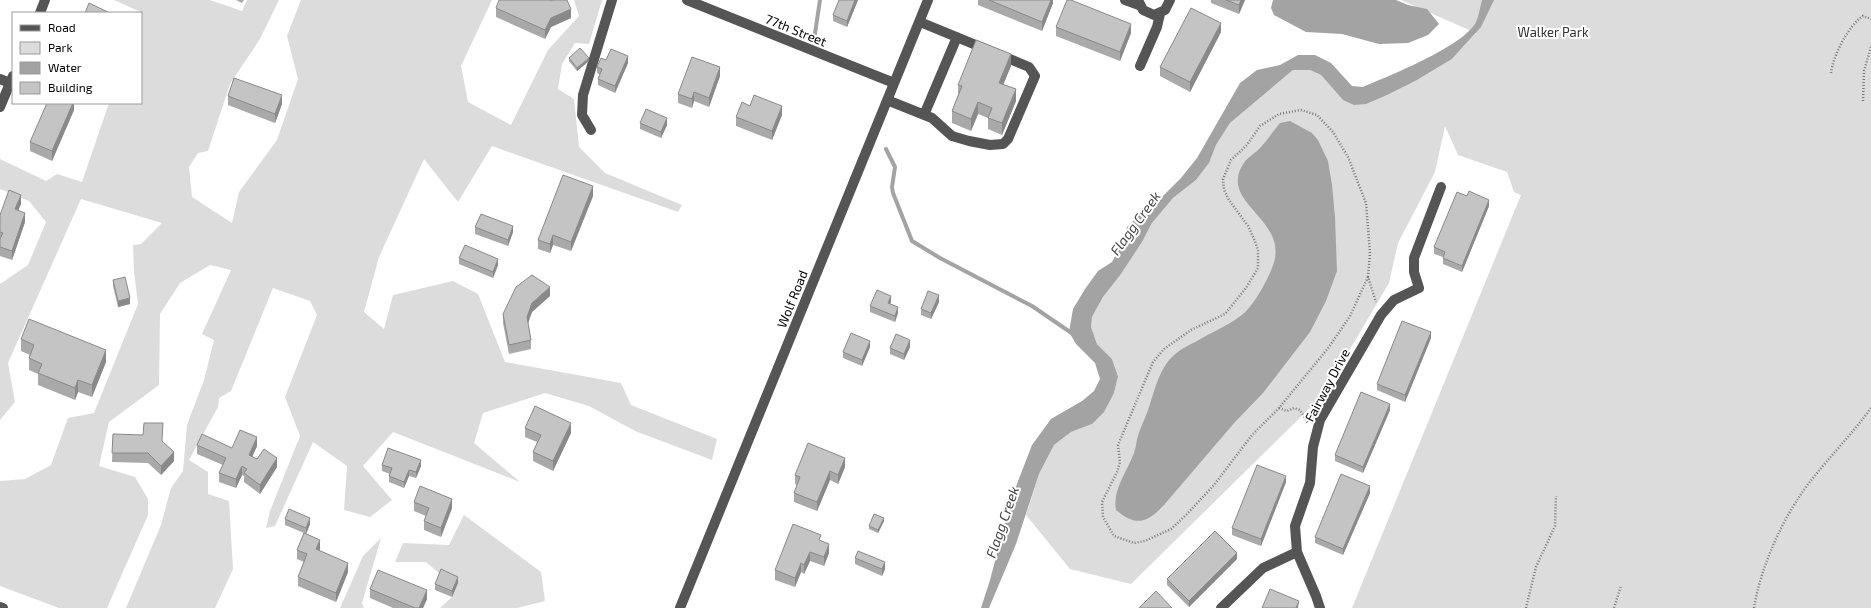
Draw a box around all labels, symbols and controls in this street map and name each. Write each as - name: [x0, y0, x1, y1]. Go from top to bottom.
- street label: 77th Street: [763, 10, 829, 50]
- legend: [12, 12, 142, 104]
- text: Road: [48, 20, 76, 34]
- park label: Walker Park: [1518, 24, 1589, 40]
- text: Park: [48, 40, 73, 54]
- text: Water: [48, 60, 82, 74]
- text: Building: [48, 80, 93, 94]
- water label: Flagg Creek: [1106, 188, 1164, 258]
- street label: Wolf Road: [773, 268, 811, 330]
- street label: Fairway Drive: [1301, 346, 1353, 424]
- water label: Flagg Creek: [982, 484, 1022, 560]

